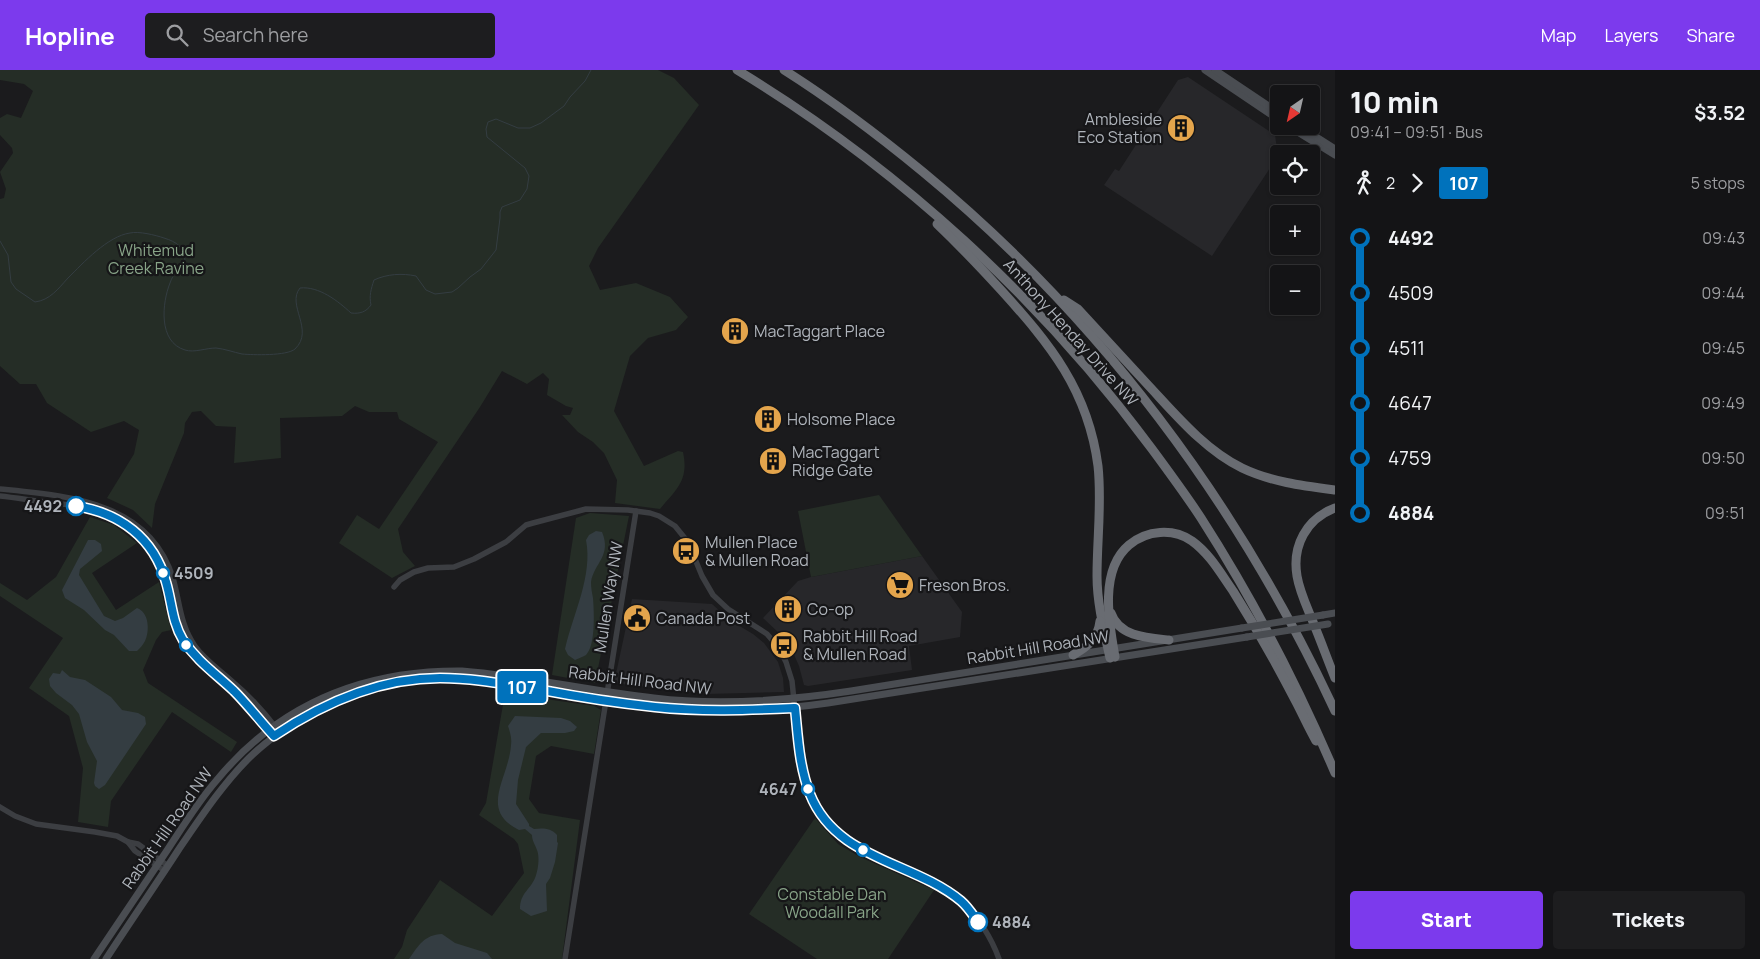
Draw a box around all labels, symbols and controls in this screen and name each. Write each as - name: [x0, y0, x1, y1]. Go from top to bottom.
- search box: [145, 13, 495, 58]
- text: Hopline: [25, 19, 115, 52]
- icon: search: [163, 21, 191, 49]
- text: Search here: [203, 22, 308, 48]
- text: Map: [1541, 23, 1576, 47]
- text: Layers: [1604, 23, 1658, 47]
- text: Share: [1686, 23, 1735, 47]
- text: 10 min: [1350, 83, 1439, 121]
- north arrow: [1270, 85, 1320, 135]
- map controls: [1270, 85, 1320, 315]
- text: $3.52: [1694, 100, 1745, 126]
- place label: Ambleside Eco Station: [1077, 108, 1162, 148]
- building icon: Ambleside Eco Station: [1166, 113, 1196, 143]
- text: 09:41 – 09:51 · Bus: [1350, 121, 1483, 143]
- button: locate: [1270, 145, 1320, 195]
- icon: walk: [1350, 169, 1378, 197]
- icon: forward: [1403, 169, 1431, 197]
- text: 107: [1449, 171, 1478, 195]
- text: 2: [1386, 172, 1395, 194]
- text: 5 stops: [1691, 172, 1745, 194]
- button: +: [1270, 205, 1320, 255]
- text: 4492: [1388, 225, 1434, 251]
- text: 09:43: [1702, 227, 1745, 249]
- park label: Whitemud Creek Ravine: [108, 239, 204, 279]
- street label: Anthony Henday Drive NW: [999, 254, 1143, 411]
- button: −: [1270, 265, 1320, 315]
- text: 4509: [1388, 280, 1434, 306]
- text: 09:44: [1702, 282, 1745, 304]
- building icon: MacTaggart Place: [720, 316, 750, 346]
- place label: MacTaggart Place: [754, 320, 885, 342]
- text: 4511: [1388, 335, 1425, 361]
- text: 09:45: [1702, 337, 1745, 359]
- text: 4647: [1388, 390, 1432, 416]
- text: 09:49: [1701, 392, 1745, 414]
- building icon: Holsome Place: [753, 404, 783, 434]
- place label: Holsome Place: [787, 408, 895, 430]
- place label: MacTaggart Ridge Gate: [792, 441, 880, 481]
- text: 4759: [1388, 445, 1432, 471]
- building icon: MacTaggart Ridge Gate: [758, 446, 788, 476]
- text: 09:50: [1702, 447, 1745, 469]
- place label: 4492: [24, 495, 62, 517]
- marker: 4492: [66, 496, 86, 516]
- text: 4884: [1388, 500, 1434, 526]
- text: 09:51: [1705, 502, 1745, 524]
- place label: Mullen Place & Mullen Road: [705, 531, 809, 571]
- bus stop icon: Mullen Place & Mullen Road: [671, 536, 701, 566]
- street label: Mullen Way NW: [588, 540, 628, 654]
- place label: 4509: [174, 562, 214, 584]
- marker: 4509: [156, 566, 170, 580]
- supermarket icon: Freson Bros.: [885, 570, 915, 600]
- place label: Freson Bros.: [919, 574, 1010, 596]
- building icon: Co-op: [773, 594, 803, 624]
- place label: Co-op: [807, 598, 854, 620]
- public building icon: Canada Post: [622, 603, 652, 633]
- place label: Canada Post: [656, 607, 750, 629]
- place label: Rabbit Hill Road & Mullen Road: [803, 625, 918, 665]
- street label: Rabbit Hill Road NW: [965, 625, 1111, 669]
- bus stop icon: Rabbit Hill Road & Mullen Road: [769, 630, 799, 660]
- unlabelled marker: [179, 638, 193, 652]
- street label: Rabbit Hill Road NW: [567, 660, 713, 700]
- line badge: 107: [493, 671, 551, 703]
- text: 107: [507, 675, 537, 699]
- street label: Rabbit Hill Road NW: [117, 763, 217, 893]
- place label: 4647: [759, 778, 797, 800]
- marker: 4647: [801, 782, 815, 796]
- unlabelled marker: [856, 843, 870, 857]
- park label: Constable Dan Woodall Park: [777, 883, 887, 923]
- button: Start: [1350, 891, 1543, 949]
- button: Tickets: [1553, 891, 1745, 949]
- place label: 4884: [992, 911, 1031, 933]
- marker: 4884: [968, 912, 988, 932]

